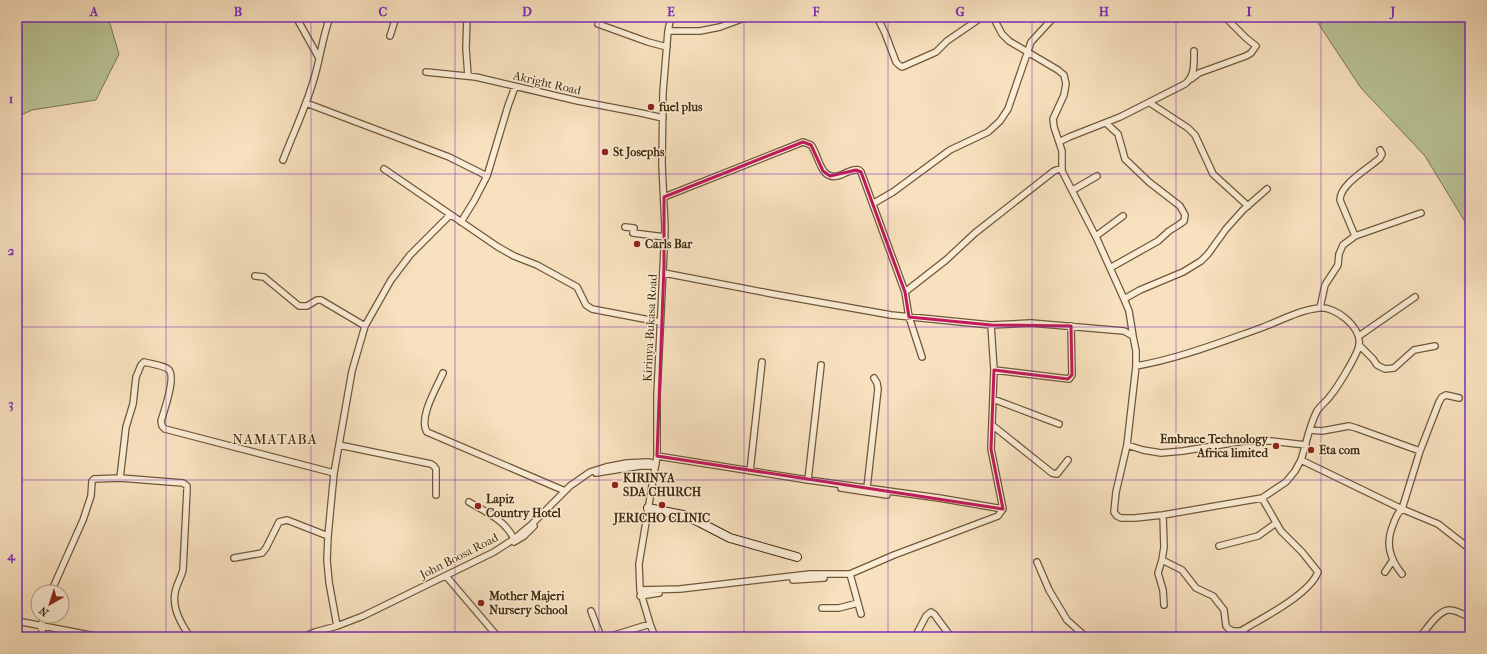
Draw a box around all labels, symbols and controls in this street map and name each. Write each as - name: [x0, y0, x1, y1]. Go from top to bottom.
- text: A: [89, 4, 99, 19]
- text: B: [234, 4, 243, 19]
- text: C: [379, 4, 388, 19]
- text: D: [522, 4, 532, 19]
- text: E: [667, 4, 675, 19]
- text: F: [812, 4, 820, 19]
- text: G: [955, 4, 965, 19]
- text: H: [1099, 4, 1110, 19]
- text: I: [1246, 4, 1252, 19]
- text: J: [1389, 4, 1396, 20]
- street label: Akright Road: [511, 68, 583, 98]
- text: 1: [9, 91, 14, 106]
- place label: fuel plus: [658, 100, 703, 115]
- marker: fuel plus: [646, 102, 656, 112]
- place label: St Josephs: [613, 145, 665, 160]
- marker: St Josephs: [600, 147, 610, 157]
- place label: Carls Bar: [645, 237, 693, 251]
- marker: Carls Bar: [632, 239, 642, 249]
- text: 2: [8, 243, 15, 258]
- street label: Kirinya-Bukasa Road: [640, 273, 660, 382]
- text: 3: [8, 396, 14, 412]
- district label: NAMATABA: [232, 431, 318, 448]
- place label: Embrace Technology Africa limited: [1160, 432, 1269, 460]
- marker: Embrace Technology Africa limited: [1271, 441, 1281, 451]
- place label: Eta com: [1319, 443, 1361, 457]
- marker: Eta com: [1306, 445, 1316, 455]
- place label: KIRINYA SDA CHURCH: [623, 471, 702, 499]
- marker: KIRINYA SDA CHURCH: [610, 480, 620, 490]
- place label: Lapiz Country Hotel: [486, 492, 562, 521]
- marker: JERICHO CLINIC: [657, 500, 667, 510]
- marker: Lapiz Country Hotel: [473, 501, 483, 511]
- place label: JERICHO CLINIC: [612, 511, 710, 526]
- street label: John Boosa Road: [417, 530, 501, 582]
- text: 4: [6, 548, 16, 564]
- north arrow: [30, 584, 70, 624]
- place label: Mother Majeri Nursery School: [488, 589, 568, 618]
- marker: Mother Majeri Nursery School: [476, 598, 486, 608]
- text: N: [36, 603, 51, 619]

